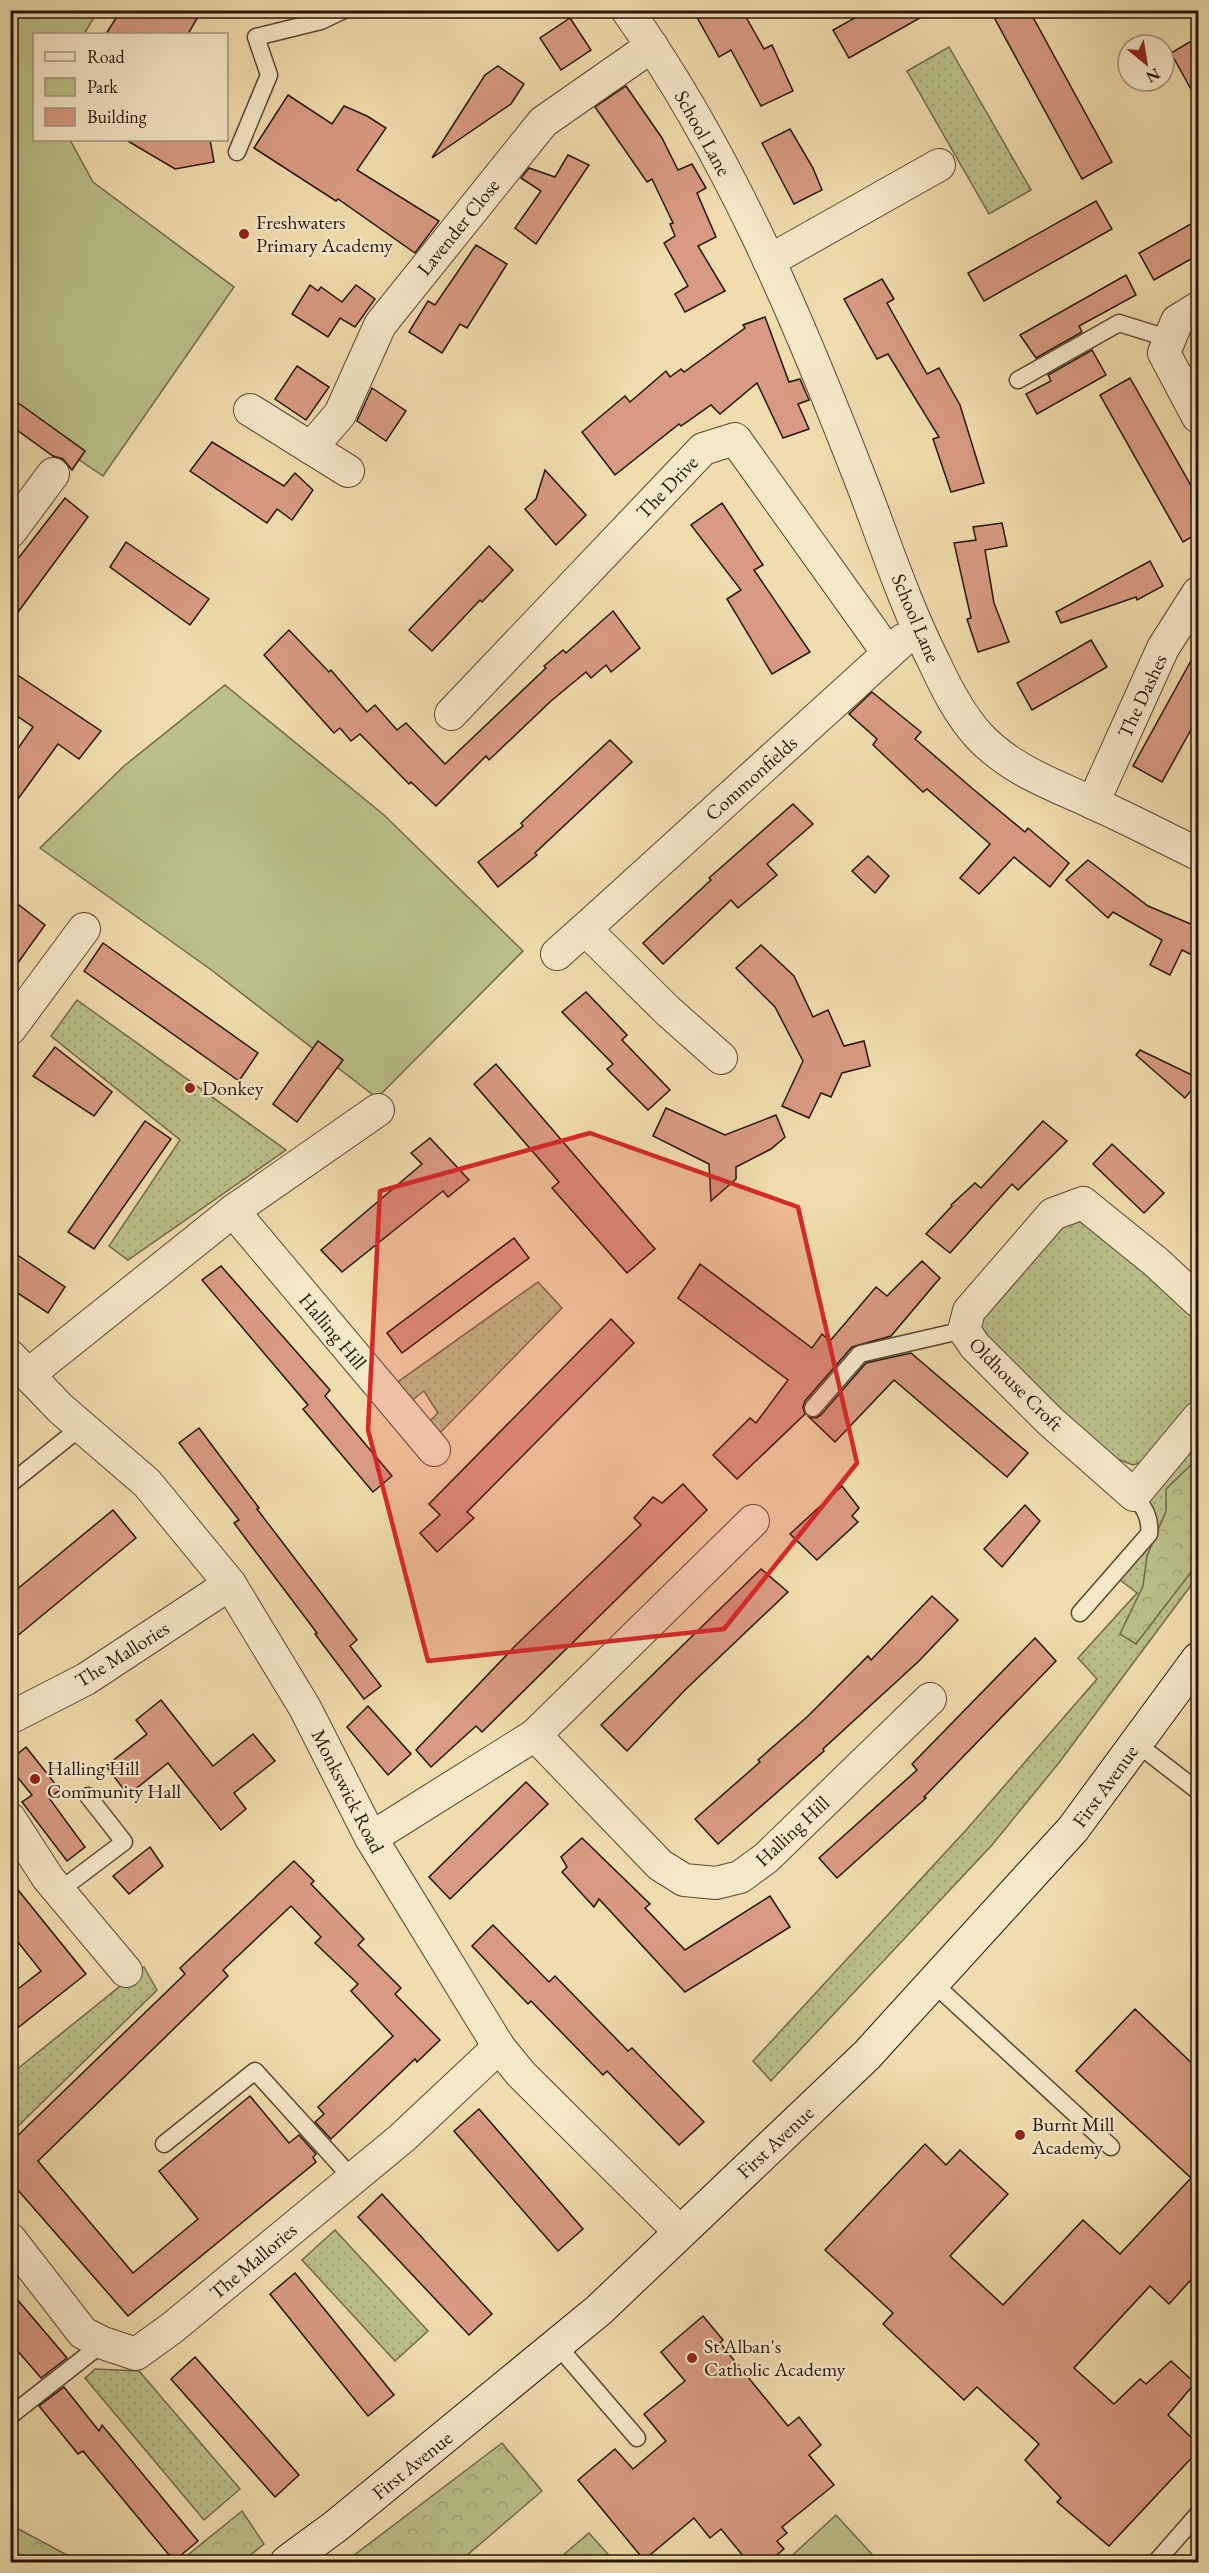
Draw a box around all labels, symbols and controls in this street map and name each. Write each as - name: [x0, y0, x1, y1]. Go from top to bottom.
- legend: [33, 33, 228, 141]
- north arrow: [1116, 33, 1176, 93]
- text: Road: [87, 45, 126, 68]
- text: N: [1142, 63, 1164, 88]
- text: Park: [87, 75, 118, 98]
- street label: School Lane: [669, 86, 737, 181]
- text: Building: [87, 105, 147, 128]
- street label: Lavender Close: [411, 173, 505, 281]
- place label: Freshwaters Primary Academy: [256, 209, 393, 258]
- marker: Freshwaters Primary Academy: [237, 227, 251, 241]
- street label: The Drive: [630, 450, 704, 524]
- street label: School Lane: [886, 570, 946, 667]
- street label: The Dashes: [1111, 650, 1173, 742]
- street label: Commonfields: [699, 730, 803, 826]
- place label: Donkey: [202, 1075, 264, 1101]
- marker: Donkey: [183, 1081, 197, 1095]
- street label: Halling Hill: [293, 1287, 373, 1375]
- street label: Oldhouse Croft: [963, 1331, 1069, 1437]
- street label: The Mallories: [70, 1615, 174, 1693]
- street label: Monkswick Road: [306, 1725, 391, 1858]
- street label: First Avenue: [1066, 1739, 1144, 1832]
- place label: Halling Hill Community Hall: [47, 1755, 181, 1804]
- marker: Halling Hill Community Hall: [28, 1772, 42, 1786]
- street label: Halling Hill: [749, 1790, 835, 1872]
- street label: First Avenue: [731, 2100, 819, 2184]
- place label: Burnt Mill Academy: [1031, 2111, 1115, 2160]
- marker: Burnt Mill Academy: [1013, 2128, 1027, 2142]
- street label: The Mallories: [204, 2217, 302, 2305]
- place label: St Alban's Catholic Academy: [704, 2333, 846, 2382]
- marker: St Alban's Catholic Academy: [685, 2351, 699, 2365]
- street label: First Avenue: [367, 2425, 458, 2505]

